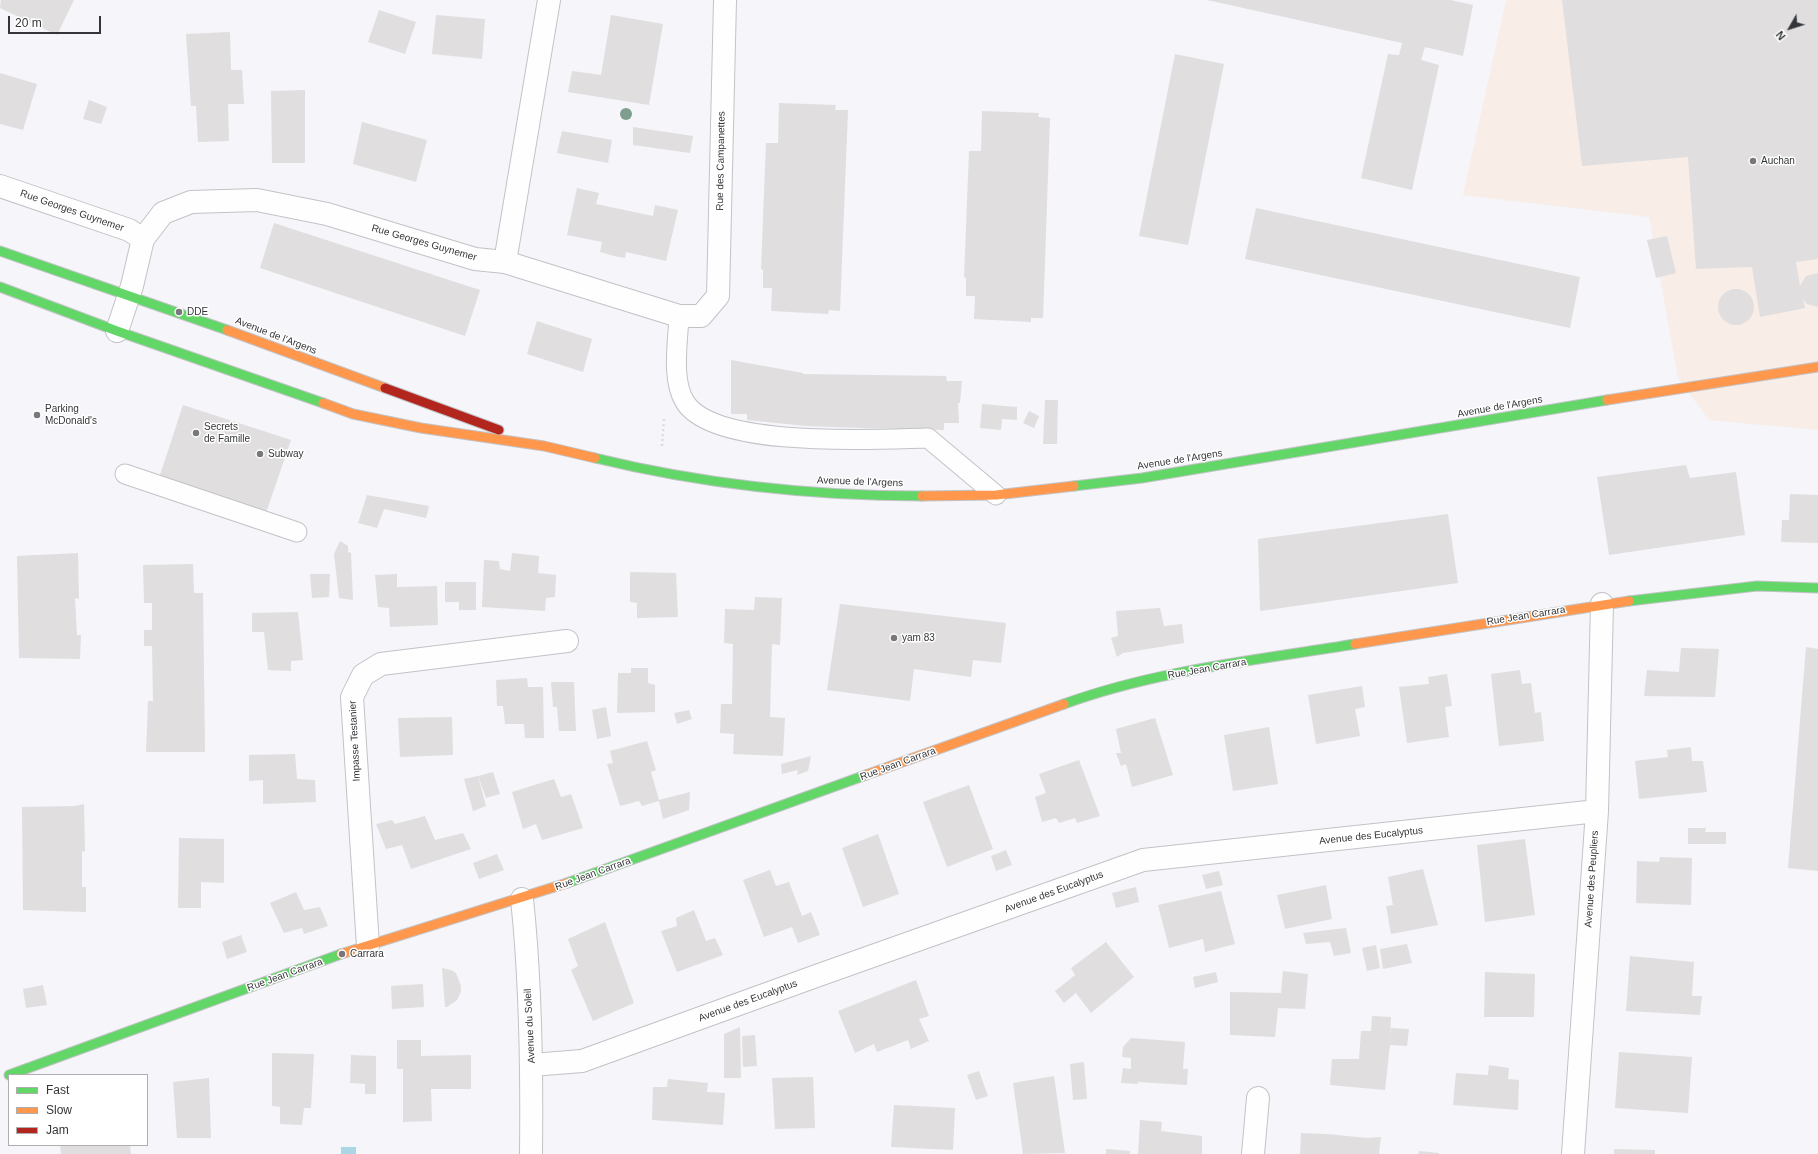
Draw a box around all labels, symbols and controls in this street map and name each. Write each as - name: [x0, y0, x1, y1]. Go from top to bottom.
- scale bar: [10, 8, 103, 34]
- north arrow: [1770, 8, 1810, 48]
- text: 20 m: [15, 16, 42, 30]
- text: N: [1774, 29, 1788, 42]
- street label: Rue des Campanettes: [714, 111, 728, 211]
- place label: Auchan: [1761, 155, 1795, 167]
- marker: Auchan: [1748, 156, 1758, 166]
- street label: Rue Georges Guynemer: [19, 188, 125, 234]
- street label: Rue Georges Guynemer: [370, 222, 478, 264]
- place label: DDE: [187, 306, 208, 318]
- marker: DDE: [174, 307, 184, 317]
- street label: Avenue de l'Argens: [234, 315, 318, 357]
- street label: Avenue de l'Argens: [1456, 394, 1544, 420]
- place label: Parking McDonald's: [45, 403, 97, 426]
- marker: Parking McDonald's: [32, 410, 42, 420]
- place label: Secrets de Famille: [204, 421, 250, 444]
- marker: Secrets de Famille: [191, 428, 201, 438]
- street label: Avenue de l'Argens: [1136, 447, 1224, 473]
- place label: Subway: [268, 448, 304, 460]
- marker: Subway: [255, 449, 265, 459]
- street label: Avenue de l'Argens: [817, 474, 903, 490]
- street label: Rue Jean Carrara: [1486, 604, 1566, 628]
- place label: yam 83: [902, 632, 935, 644]
- marker: yam 83: [889, 633, 899, 643]
- street label: Rue Jean Carrara: [1167, 656, 1247, 682]
- street label: Impasse Testanier: [347, 700, 363, 782]
- street label: Rue Jean Carrara: [859, 745, 937, 783]
- street label: Avenue des Eucalyptus: [1318, 825, 1424, 847]
- street label: Avenue des Peupliers: [1583, 830, 1601, 928]
- street label: Rue Jean Carrara: [554, 855, 632, 893]
- street label: Avenue des Eucalyptus: [1003, 869, 1105, 915]
- place label: Carrara: [350, 948, 384, 960]
- marker: Carrara: [337, 949, 347, 959]
- street label: Rue Jean Carrara: [246, 956, 324, 994]
- street label: Avenue des Eucalyptus: [697, 978, 799, 1024]
- street label: Avenue du Soleil: [522, 988, 538, 1064]
- legend: [8, 1074, 148, 1146]
- text: Fast: [46, 1083, 69, 1097]
- text: Slow: [46, 1103, 72, 1117]
- text: Jam: [46, 1123, 69, 1137]

